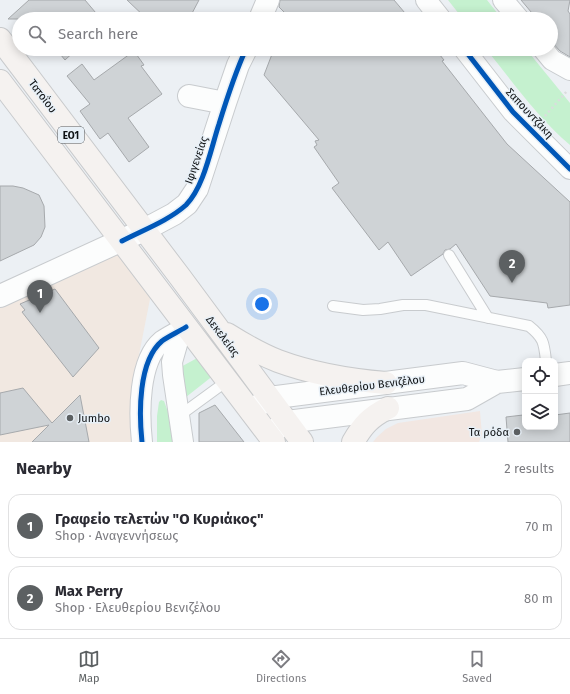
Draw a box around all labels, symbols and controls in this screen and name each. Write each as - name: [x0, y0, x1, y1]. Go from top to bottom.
- search box: [12, 12, 558, 56]
- icon: search: [26, 23, 48, 45]
- text: Search here: [58, 25, 138, 43]
- street label: Τατοΐου: [26, 77, 59, 116]
- street label: Σαπουντζάκη: [503, 86, 556, 141]
- road number: ΕΟ1: [58, 127, 84, 143]
- street label: Ιφιγενείας: [182, 135, 211, 186]
- pin: 2: [499, 250, 525, 283]
- pin: 1: [27, 280, 53, 313]
- your location: [252, 294, 272, 314]
- street label: Δεκελείας: [203, 313, 242, 359]
- map controls: [522, 358, 558, 430]
- button: locate: [522, 358, 558, 394]
- street label: Ελευθερίου Βενιζέλου: [318, 373, 426, 398]
- button: layers: [522, 394, 558, 430]
- place label: Jumbo: [78, 412, 110, 425]
- marker: Jumbo: [65, 413, 75, 423]
- place label: Τα ρόδα: [469, 426, 509, 439]
- marker: Τα ρόδα: [512, 427, 522, 437]
- text: Nearby: [16, 458, 71, 479]
- text: 2 results: [504, 461, 554, 476]
- text: Γραφείο τελετών "Ο Κυριάκος": [55, 510, 264, 528]
- text: 1: [27, 519, 33, 534]
- text: 70 m: [526, 519, 553, 534]
- text: Shop · Αναγεννήσεως: [55, 528, 178, 543]
- text: Max Perry: [55, 582, 123, 600]
- text: 2: [27, 591, 33, 606]
- text: 80 m: [524, 591, 553, 606]
- text: Shop · Ελευθερίου Βενιζέλου: [55, 600, 221, 615]
- tab: Map: [78, 648, 100, 685]
- tab: Directions: [256, 648, 306, 685]
- tab: Saved: [462, 648, 492, 685]

